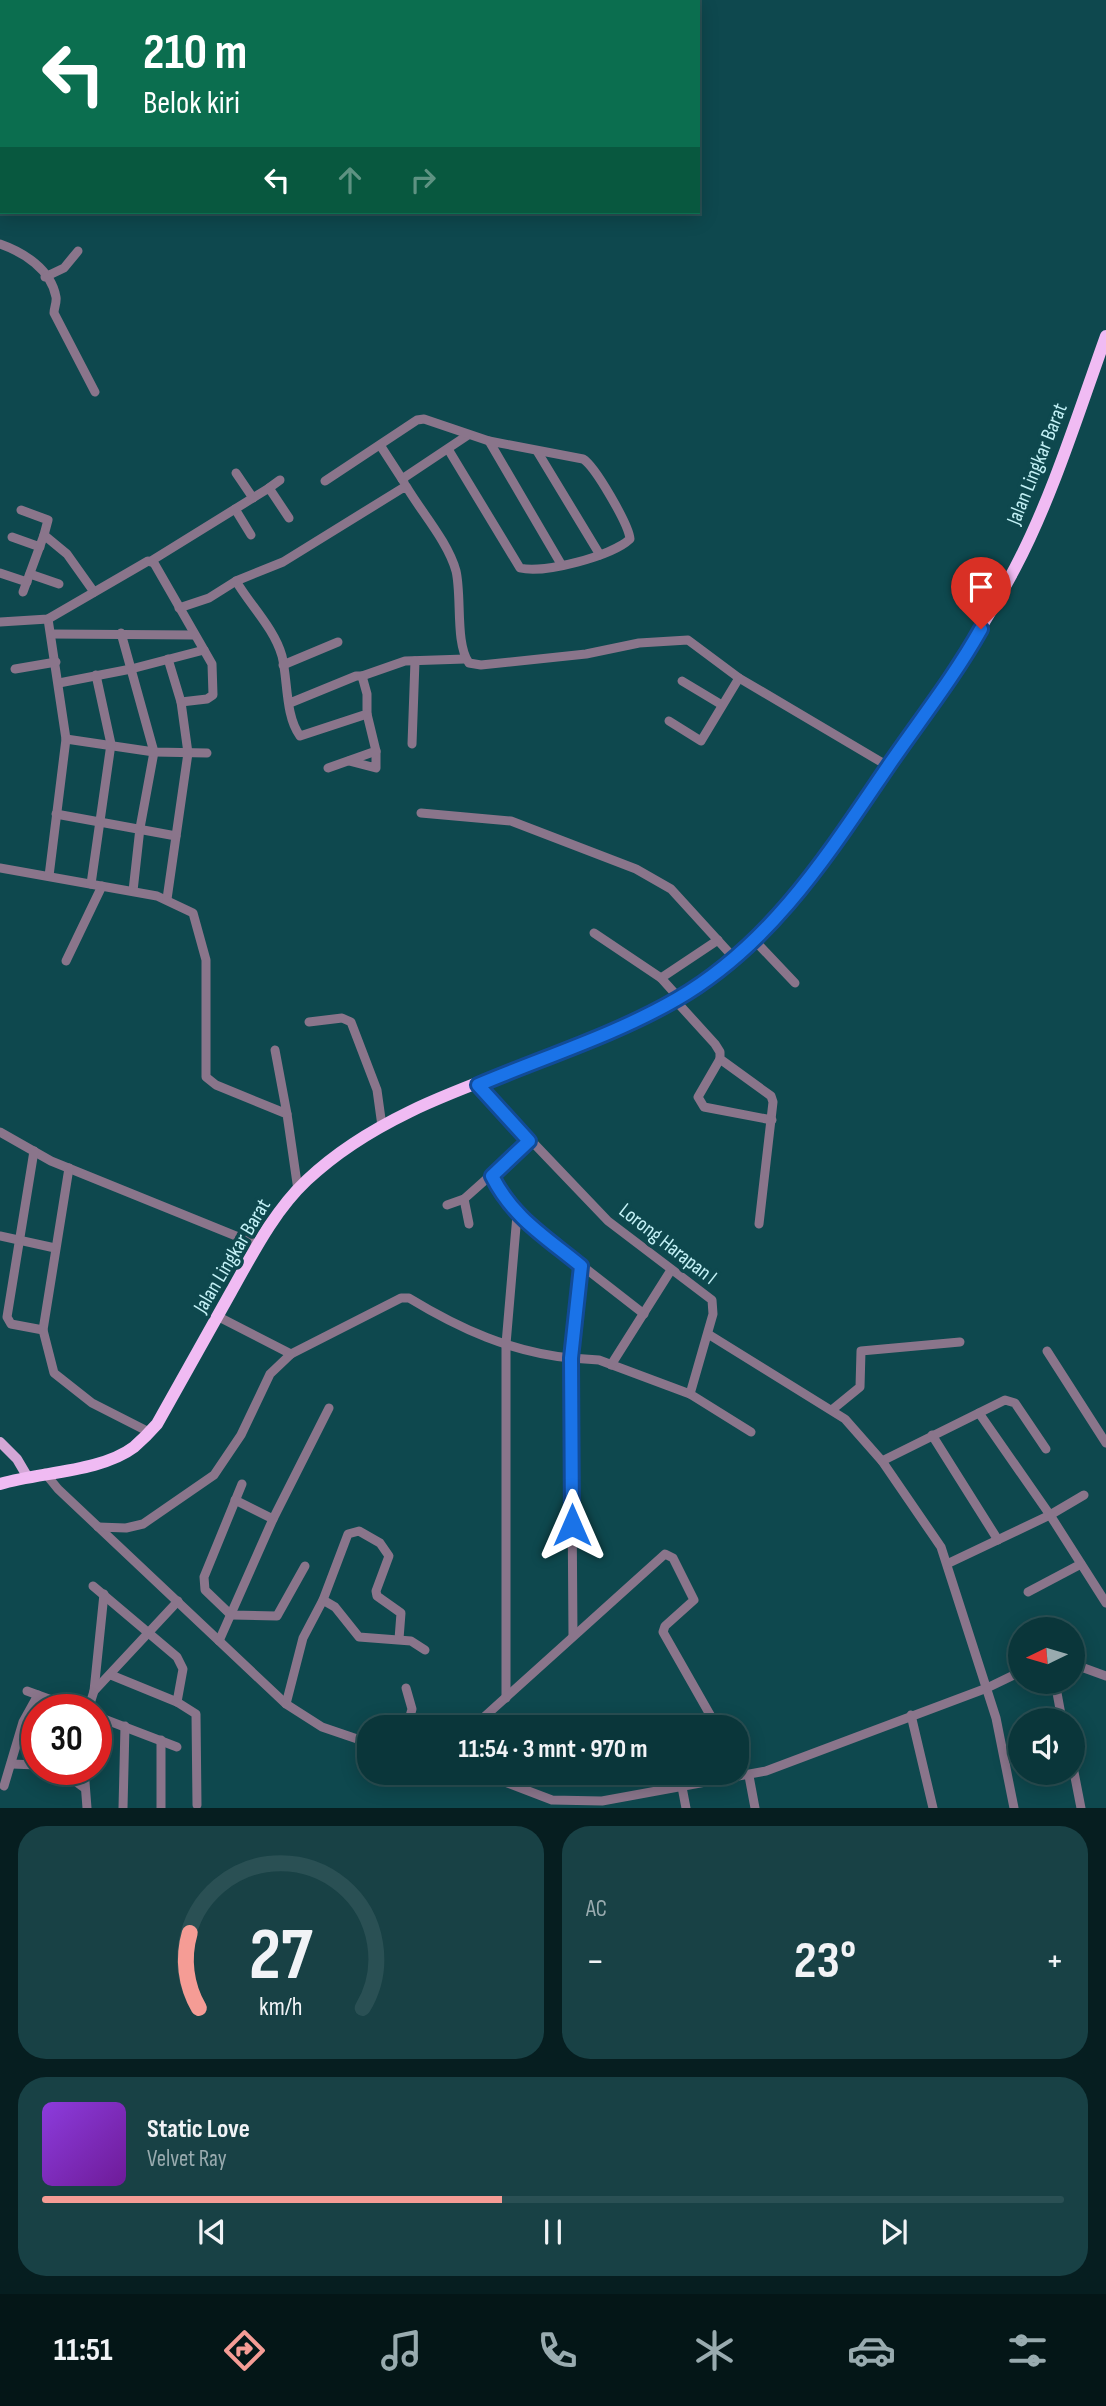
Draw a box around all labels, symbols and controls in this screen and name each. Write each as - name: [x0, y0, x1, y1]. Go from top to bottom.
- text: 210 m: [143, 24, 247, 83]
- icon: left: [28, 28, 119, 119]
- text: Belok kiri: [143, 84, 240, 123]
- icon: left: [258, 161, 296, 199]
- icon: ahead: [331, 161, 369, 199]
- icon: right: [404, 161, 442, 199]
- street label: Jalan Lingkar Barat: [1001, 400, 1073, 529]
- pin: [951, 557, 1011, 629]
- icon: arrive: [962, 568, 1000, 606]
- street label: Jalan Lingkar Barat: [188, 1194, 276, 1319]
- street label: Lorong Harapan I: [614, 1198, 722, 1290]
- position arrow: [535, 1488, 609, 1562]
- north arrow: [1008, 1617, 1085, 1694]
- map controls: [1008, 1617, 1085, 1785]
- speed limit sign: 30: [21, 1694, 112, 1785]
- button: sound: [1008, 1708, 1085, 1785]
- text: 11:54 · 3 mnt · 970 m: [459, 1734, 647, 1765]
- text: AC: [586, 1895, 607, 1923]
- text: 27: [249, 1913, 313, 2001]
- text: 23°: [794, 1930, 856, 1993]
- text: −: [586, 1939, 605, 1984]
- text: +: [1045, 1939, 1064, 1984]
- text: km/h: [259, 1992, 303, 2023]
- text: Static Love: [147, 2114, 250, 2145]
- text: Velvet Ray: [147, 2145, 227, 2173]
- icon: previous: [193, 2213, 231, 2251]
- icon: pause: [534, 2213, 572, 2251]
- icon: next: [875, 2213, 913, 2251]
- icon: directions: [220, 2326, 269, 2375]
- icon: music: [377, 2326, 426, 2375]
- icon: phone: [533, 2326, 582, 2375]
- icon: climate: [690, 2326, 739, 2375]
- icon: car: [847, 2326, 896, 2375]
- icon: filters: [1003, 2326, 1052, 2375]
- text: 11:51: [54, 2331, 113, 2370]

